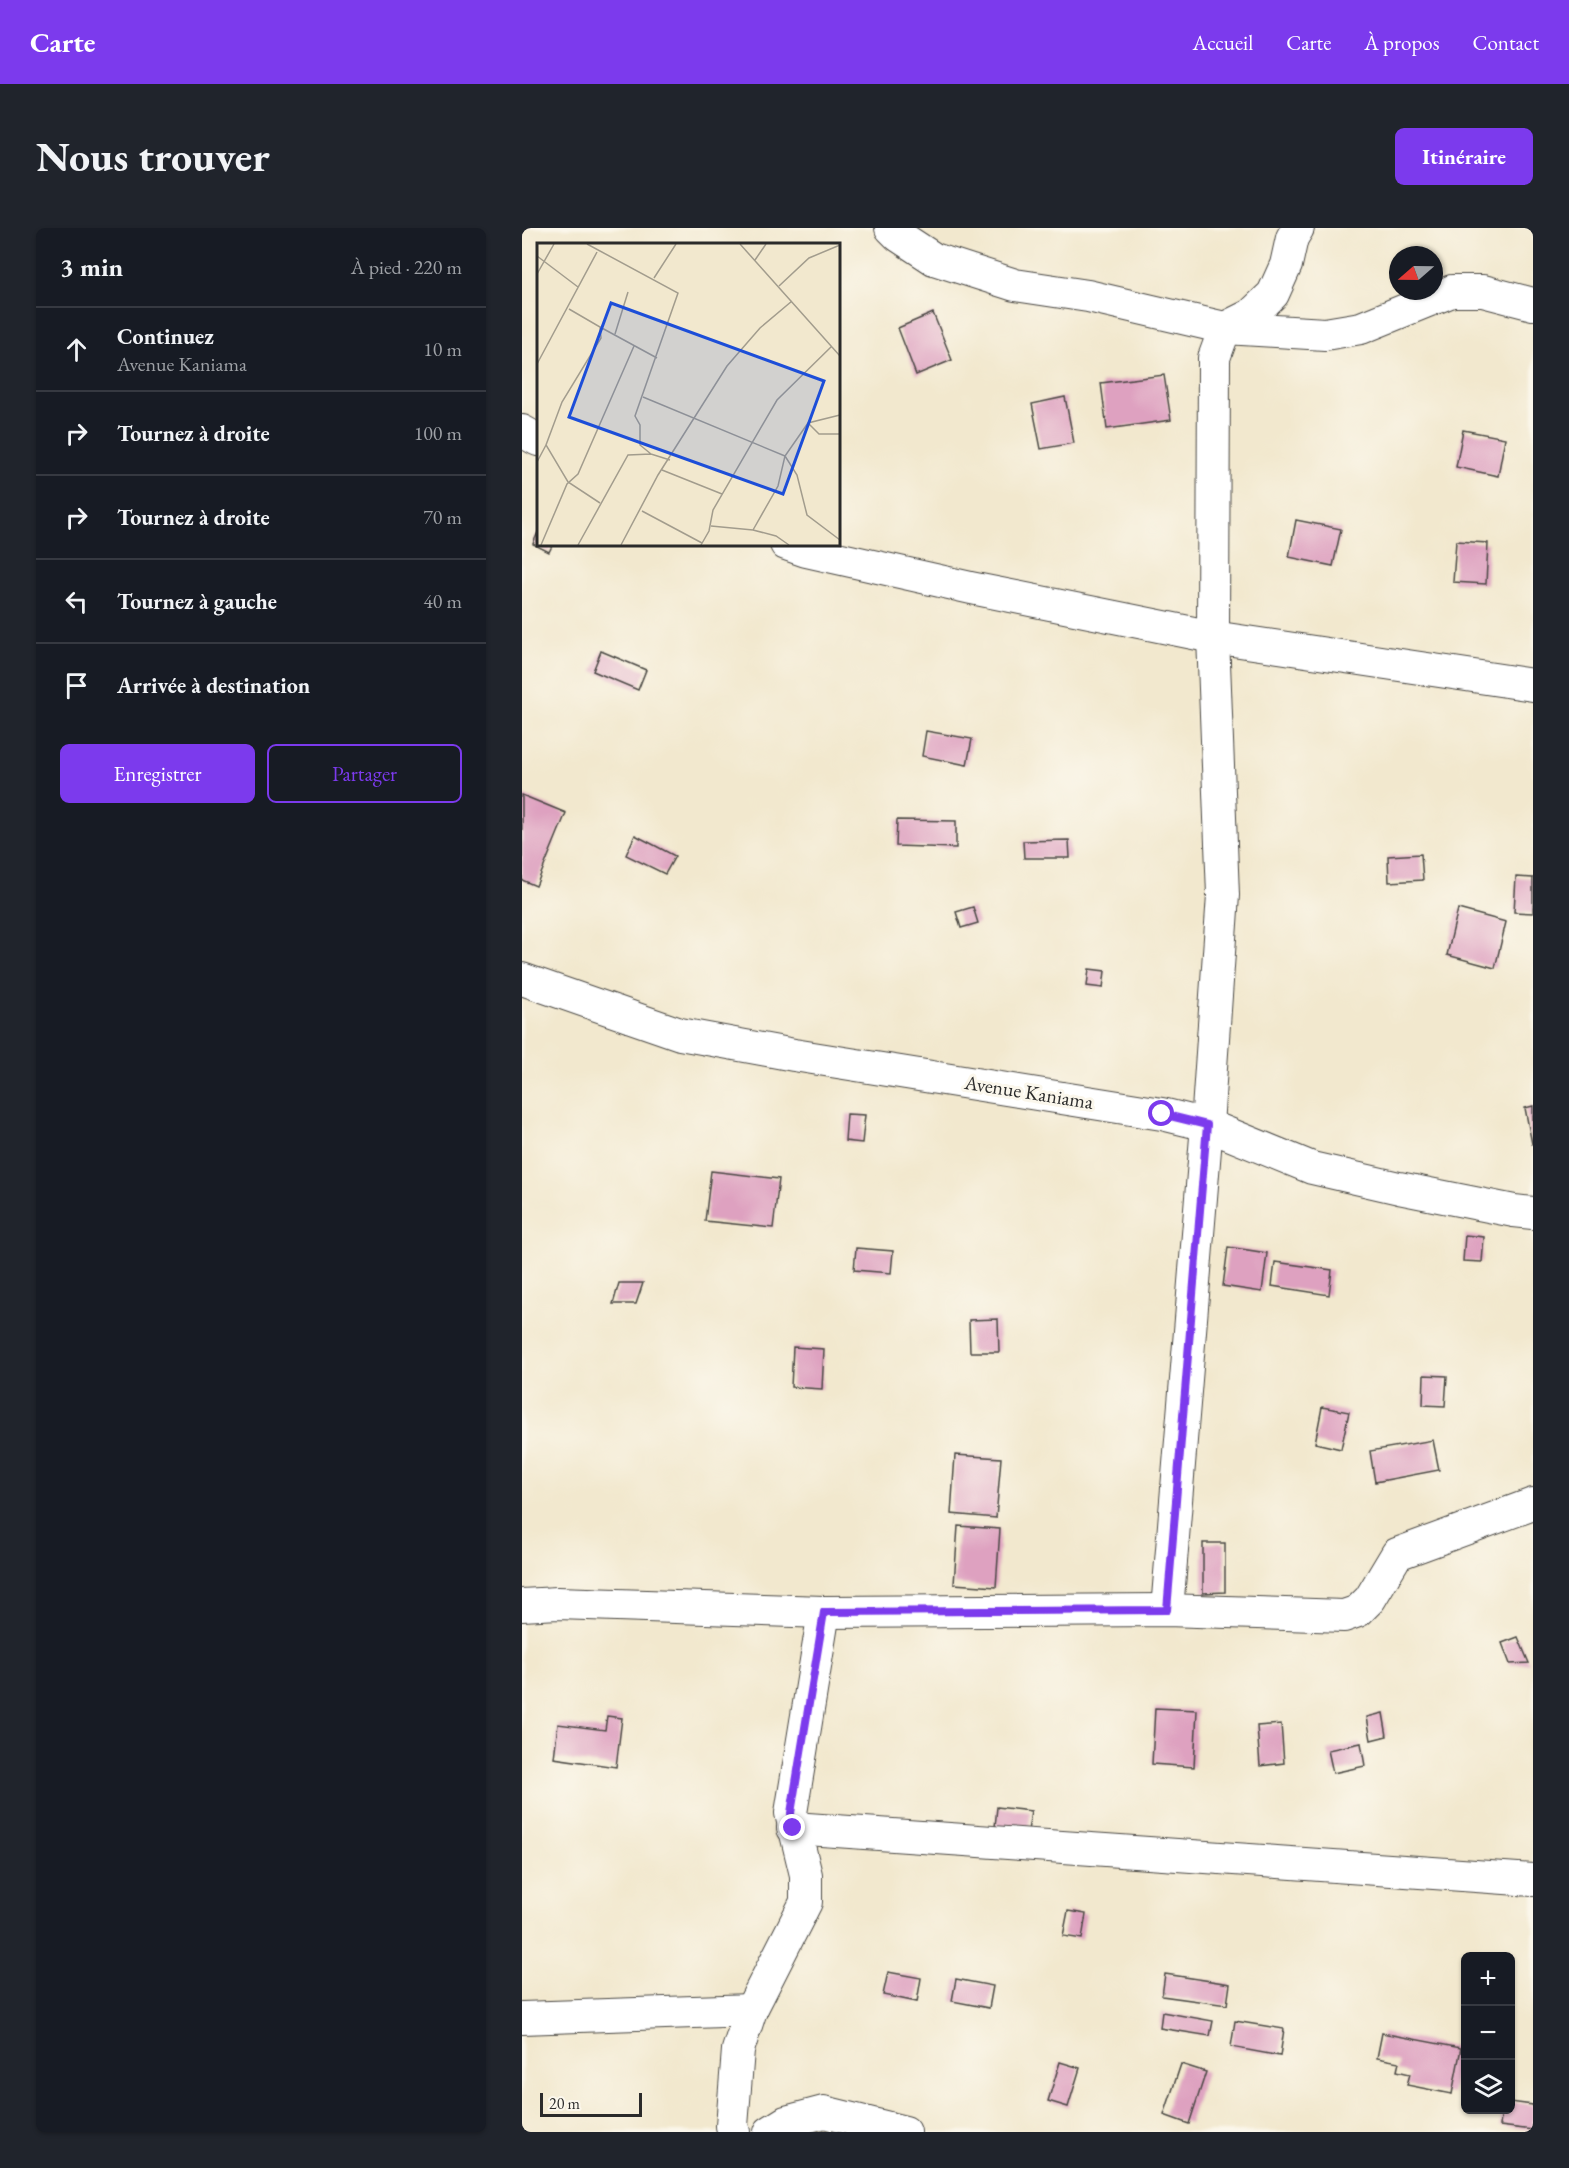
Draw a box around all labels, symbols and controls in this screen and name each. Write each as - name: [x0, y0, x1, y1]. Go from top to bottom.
- text: Carte: [30, 24, 96, 60]
- text: Accueil: [1193, 29, 1253, 56]
- text: Carte: [1286, 29, 1331, 56]
- text: À propos: [1364, 29, 1439, 56]
- text: Contact: [1472, 29, 1539, 56]
- button: Itinéraire: [1395, 128, 1533, 185]
- text: Nous trouver: [36, 129, 270, 184]
- inset map: [537, 243, 840, 546]
- north arrow: [1389, 246, 1443, 300]
- text: 3 min: [60, 250, 123, 284]
- text: À pied · 220 m: [351, 254, 462, 280]
- text: Continuez: [117, 322, 214, 351]
- icon: ahead: [60, 333, 93, 366]
- text: 10 m: [423, 336, 462, 362]
- text: Avenue Kaniama: [117, 351, 247, 377]
- icon: right: [60, 417, 93, 450]
- text: Tournez à droite: [117, 419, 270, 448]
- text: 100 m: [414, 420, 462, 446]
- icon: right: [60, 501, 93, 534]
- text: Tournez à droite: [117, 503, 270, 532]
- text: 70 m: [423, 504, 462, 530]
- icon: left: [60, 585, 93, 618]
- text: Tournez à gauche: [117, 587, 277, 616]
- text: 40 m: [423, 588, 462, 614]
- icon: arrive: [60, 669, 93, 702]
- text: Arrivée à destination: [117, 671, 310, 700]
- button: Enregistrer: [60, 744, 255, 803]
- button: Partager: [267, 744, 462, 803]
- street label: Avenue Kaniama: [962, 1069, 1095, 1115]
- route start: [1148, 1100, 1174, 1126]
- route end: [779, 1814, 805, 1840]
- map controls: [1461, 1952, 1515, 2114]
- button: +: [1461, 1952, 1515, 2006]
- button: −: [1461, 2006, 1515, 2060]
- button: layers: [1461, 2060, 1515, 2114]
- scale bar: [540, 2090, 642, 2118]
- text: 20 m: [549, 2093, 580, 2114]

